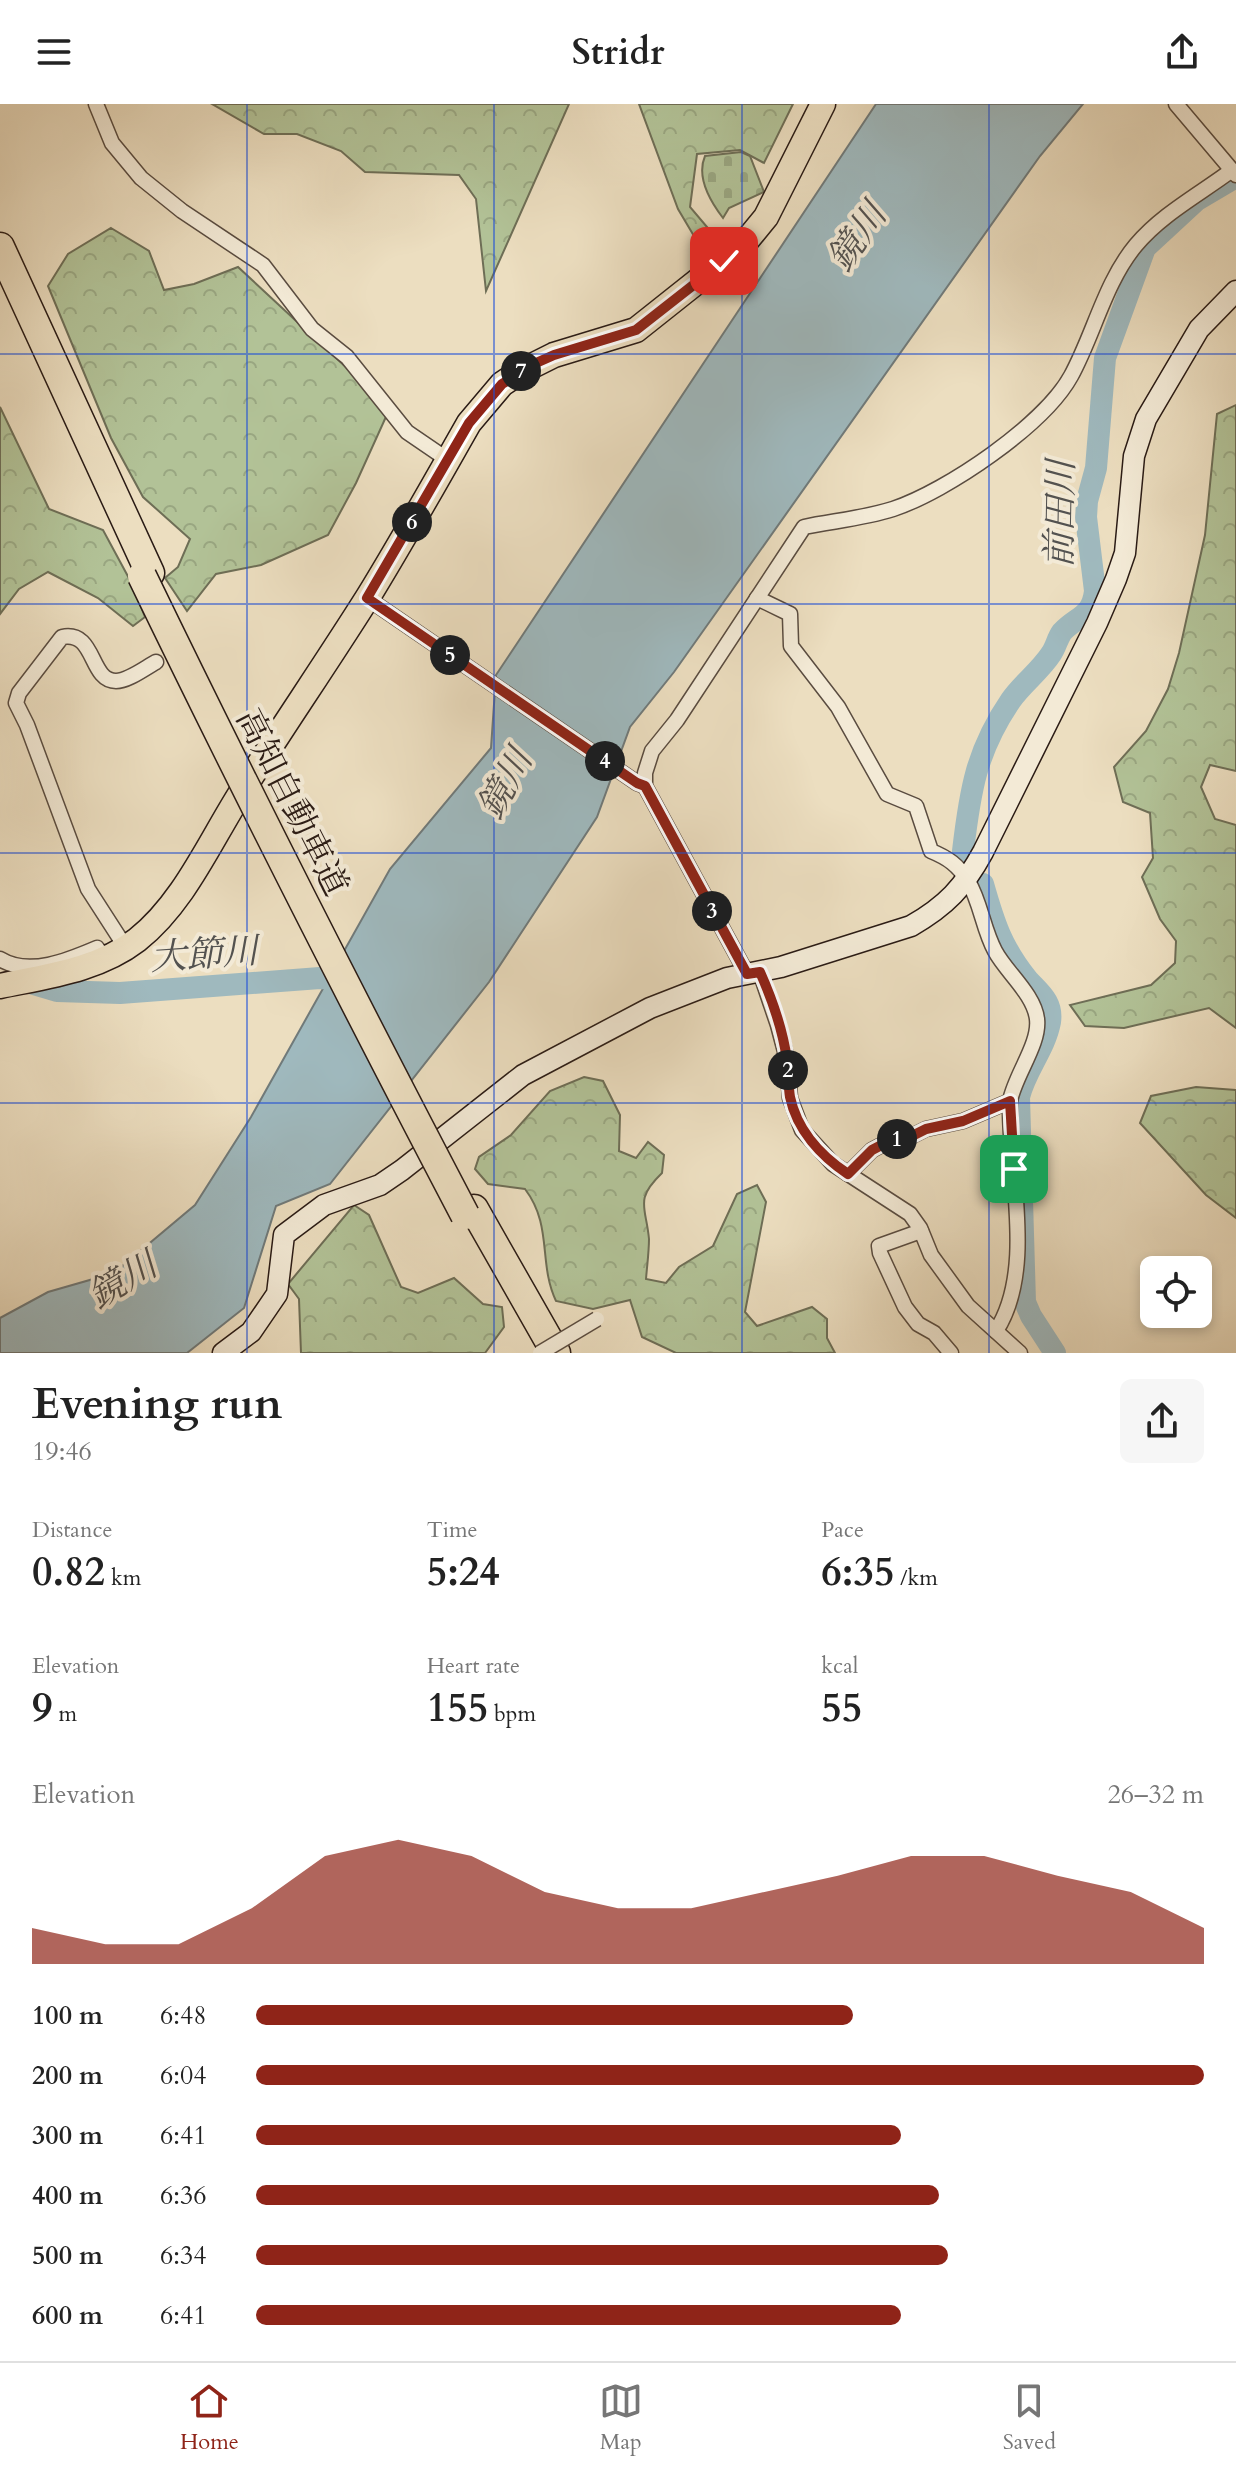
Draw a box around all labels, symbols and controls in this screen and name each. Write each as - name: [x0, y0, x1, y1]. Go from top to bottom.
- text: Stridr: [572, 28, 664, 77]
- icon: menu: [32, 30, 76, 74]
- icon: share: [1160, 30, 1204, 74]
- water label: 鏡川: [817, 190, 900, 280]
- pin: [690, 227, 758, 295]
- icon: check: [702, 239, 746, 283]
- pin: 7: [501, 351, 541, 391]
- text: 7: [515, 356, 527, 386]
- water label: 前田川: [1035, 456, 1086, 568]
- pin: 6: [392, 502, 432, 542]
- text: 6: [406, 507, 418, 537]
- pin: 5: [430, 635, 470, 675]
- text: 5: [444, 640, 456, 670]
- street label: 高知自動車道: [225, 701, 359, 904]
- water label: 鏡川: [466, 737, 546, 827]
- pin: 4: [585, 741, 625, 781]
- text: 4: [599, 746, 611, 776]
- pin: 3: [692, 891, 732, 931]
- text: 3: [706, 896, 718, 926]
- water label: 大節川: [149, 926, 264, 983]
- pin: 2: [768, 1050, 808, 1090]
- text: 2: [782, 1055, 794, 1085]
- pin: 1: [877, 1119, 917, 1159]
- text: 1: [891, 1124, 903, 1154]
- pin: [980, 1135, 1048, 1203]
- icon: arrive: [992, 1147, 1036, 1191]
- water label: 鏡川: [79, 1239, 170, 1320]
- map controls: [1140, 1256, 1212, 1328]
- button: locate: [1140, 1256, 1212, 1328]
- text: Evening run: [32, 1374, 282, 1434]
- button: share: [1120, 1379, 1204, 1463]
- text: 19:46: [32, 1434, 92, 1469]
- text: Distance: [32, 1515, 112, 1545]
- text: Time: [427, 1515, 478, 1545]
- text: Pace: [821, 1515, 864, 1545]
- text: 0.82: [32, 1545, 105, 1600]
- text: 5:24: [427, 1545, 500, 1600]
- text: 6:35: [821, 1545, 894, 1600]
- text: km: [105, 1563, 141, 1593]
- text: /km: [894, 1563, 938, 1593]
- text: Elevation: [32, 1651, 119, 1681]
- text: Heart rate: [427, 1651, 520, 1681]
- text: kcal: [821, 1651, 858, 1681]
- text: 9: [32, 1681, 53, 1736]
- text: 155: [427, 1681, 488, 1736]
- text: 55: [821, 1681, 862, 1736]
- text: m: [53, 1699, 77, 1729]
- text: bpm: [488, 1699, 536, 1729]
- text: Elevation: [32, 1777, 135, 1812]
- text: 26–32 m: [1107, 1777, 1204, 1812]
- text: 100 m: [32, 1998, 103, 2033]
- text: 6:48: [160, 1998, 207, 2033]
- text: 200 m: [32, 2058, 103, 2093]
- text: 6:04: [160, 2058, 207, 2093]
- text: 300 m: [32, 2118, 103, 2153]
- text: 6:41: [160, 2118, 207, 2153]
- text: 400 m: [32, 2178, 103, 2213]
- text: 6:36: [160, 2178, 207, 2213]
- text: 500 m: [32, 2238, 103, 2273]
- text: 6:34: [160, 2238, 207, 2273]
- text: 600 m: [32, 2298, 103, 2333]
- text: 6:41: [160, 2298, 207, 2333]
- tab: Home: [180, 2379, 239, 2457]
- tab: Map: [599, 2379, 643, 2457]
- tab: Saved: [1003, 2379, 1056, 2457]

